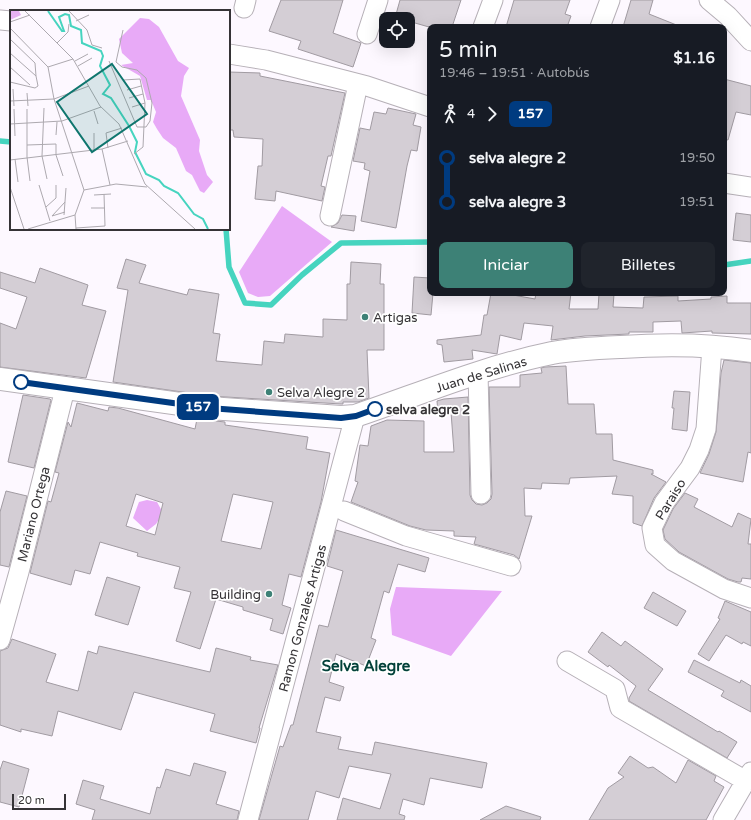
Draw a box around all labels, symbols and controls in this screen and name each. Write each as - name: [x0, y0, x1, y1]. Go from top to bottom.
- inset map: [10, 10, 230, 230]
- map controls: [379, 12, 415, 48]
- button: locate: [379, 12, 415, 48]
- text: 5 min: [439, 37, 498, 63]
- text: $1.16: [674, 49, 715, 67]
- text: 19:46 – 19:51 · Autobús: [439, 65, 589, 81]
- icon: walk: [439, 103, 461, 125]
- icon: forward: [481, 103, 503, 125]
- text: 157: [517, 105, 544, 122]
- text: 4: [467, 106, 475, 122]
- text: selva alegre 2: [469, 149, 566, 167]
- text: 19:50: [679, 150, 715, 166]
- text: selva alegre 3: [469, 193, 566, 211]
- text: 19:51: [679, 194, 715, 210]
- button: Iniciar: [439, 242, 573, 288]
- button: Billetes: [581, 242, 715, 288]
- place label: Artigas: [373, 310, 418, 326]
- marker: Artigas: [360, 312, 370, 322]
- street label: Juan de Salinas: [434, 353, 529, 396]
- unlabelled marker: [13, 374, 29, 390]
- place label: Selva Alegre 2: [277, 385, 365, 401]
- marker: Selva Alegre 2: [264, 387, 274, 397]
- line badge: 157: [175, 394, 221, 420]
- text: 157: [185, 398, 211, 415]
- marker: selva alegre 2: [367, 401, 383, 417]
- place label: selva alegre 2: [386, 402, 470, 418]
- street label: Mariano Ortega: [14, 465, 54, 564]
- street label: Paraiso: [652, 476, 690, 523]
- street label: Ramon Gonzales Artigas: [276, 543, 330, 694]
- place label: Building: [210, 587, 261, 603]
- marker: Building: [264, 589, 274, 599]
- district label: Selva Alegre: [322, 657, 411, 676]
- scale bar: [12, 792, 66, 811]
- text: 20 m: [18, 794, 45, 807]

